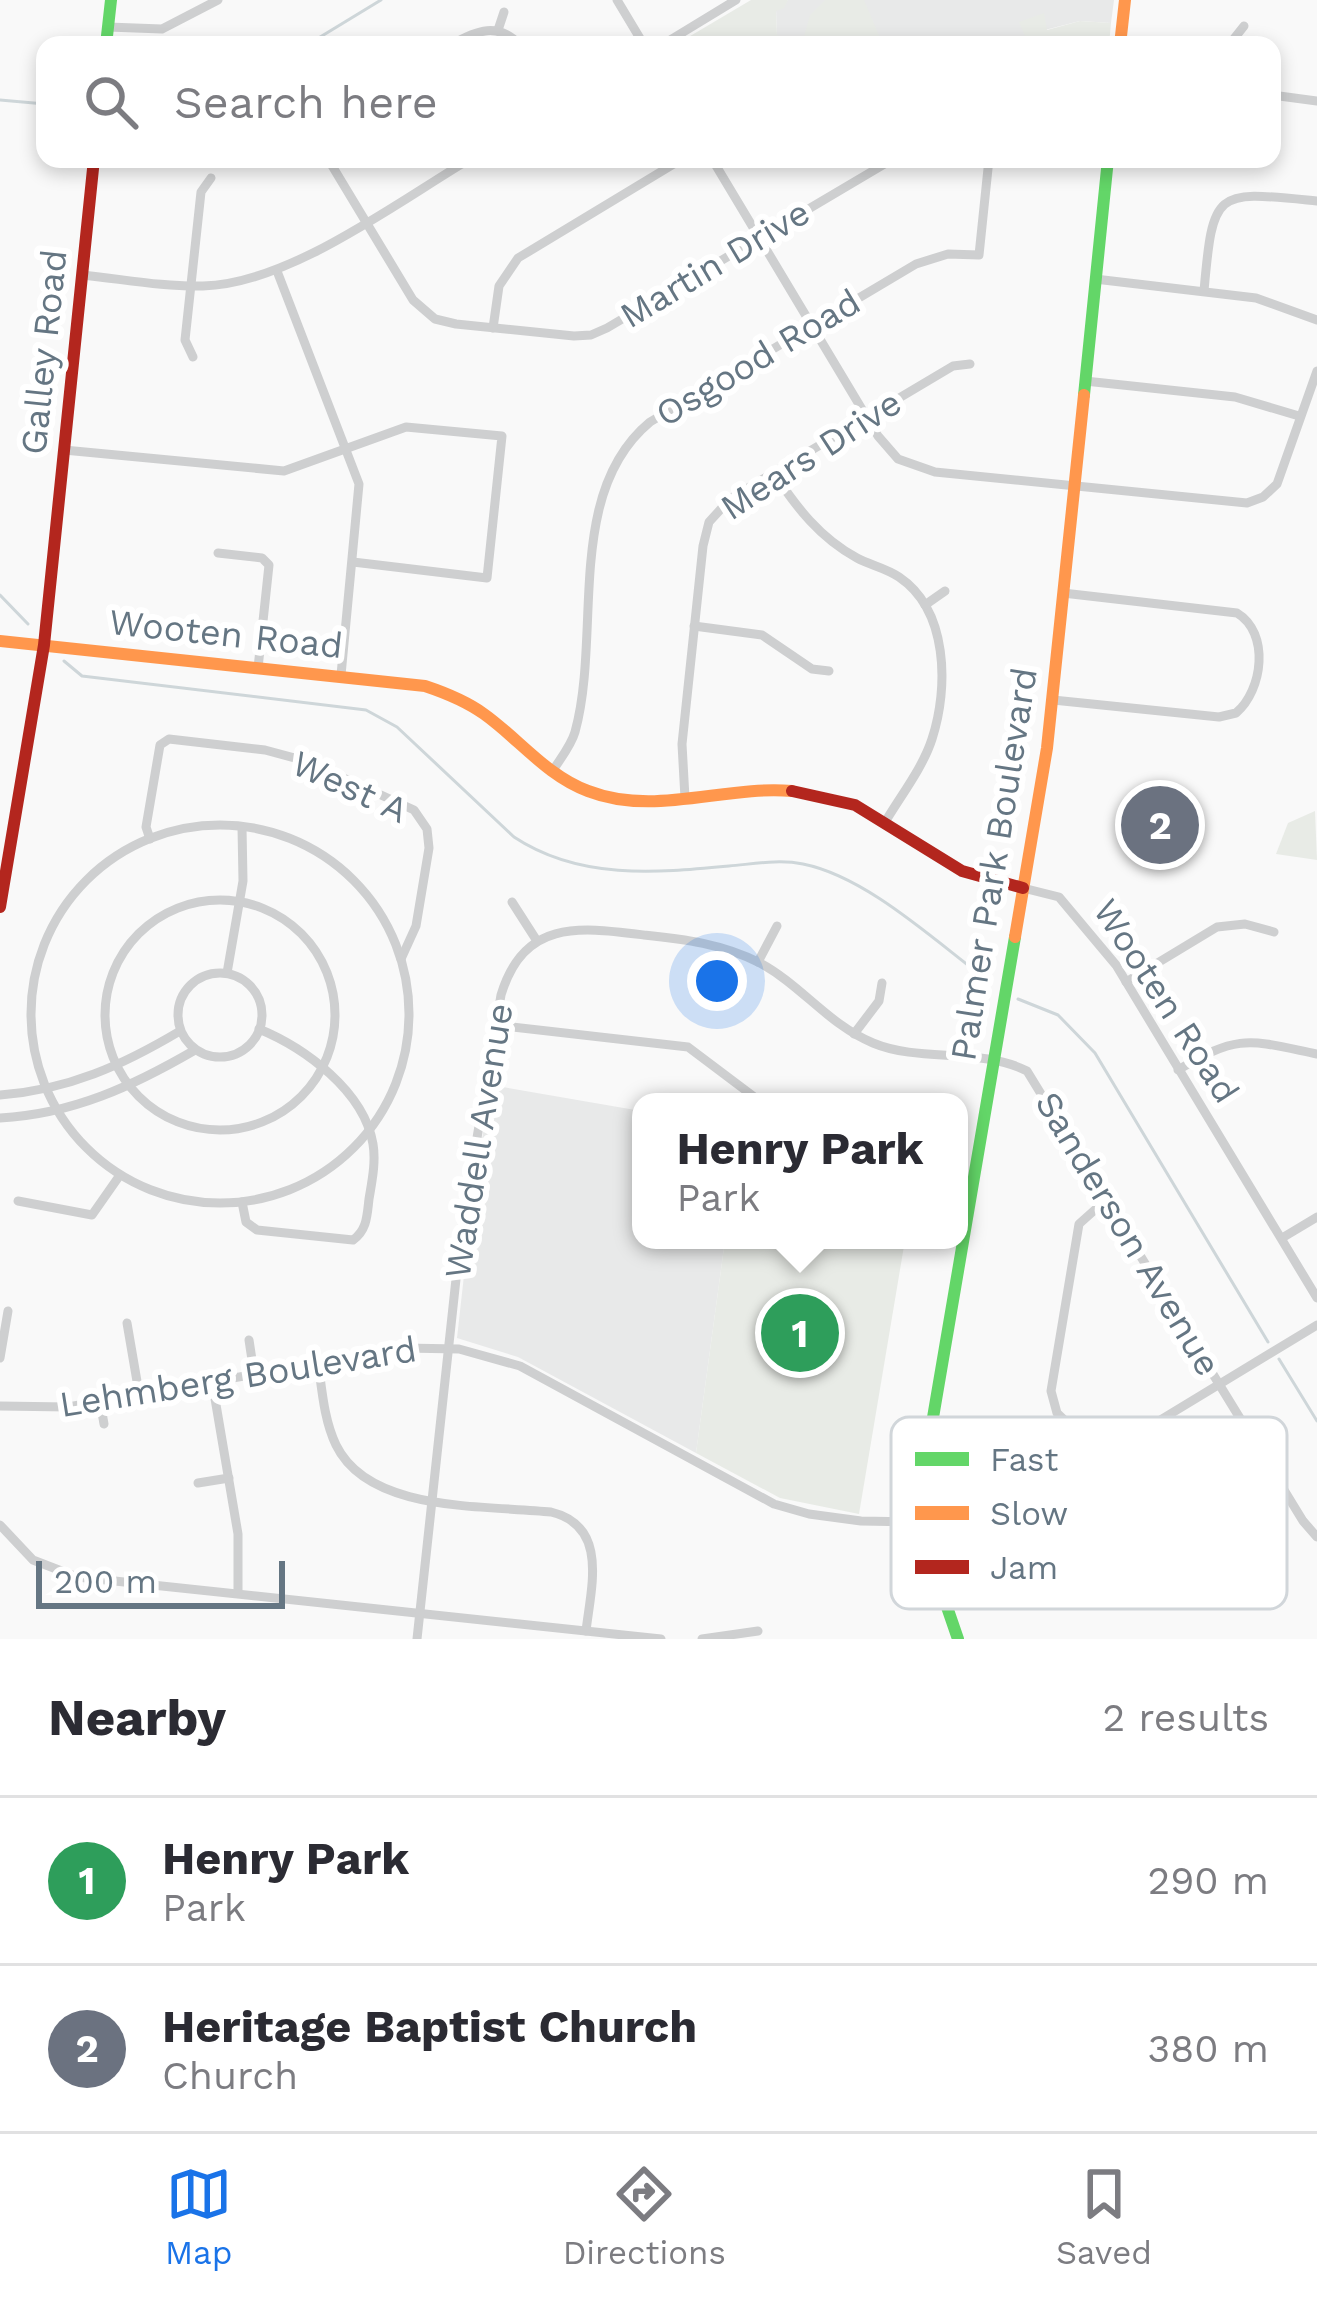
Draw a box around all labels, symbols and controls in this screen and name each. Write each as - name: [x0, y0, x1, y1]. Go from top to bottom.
- search box: [36, 36, 1281, 168]
- icon: search: [78, 69, 144, 135]
- text: Search here: [174, 76, 438, 129]
- street label: Martin Drive: [613, 191, 817, 337]
- street label: Galley Road: [12, 247, 76, 457]
- street label: Osgood Road: [648, 281, 868, 435]
- street label: Mears Drive: [713, 381, 909, 529]
- street label: Wooten Road: [107, 601, 345, 667]
- street label: Palmer Park Boulevard: [942, 664, 1046, 1064]
- street label: West A: [285, 742, 415, 832]
- pin: 2: [1121, 780, 1199, 870]
- street label: Wooten Road: [1085, 891, 1247, 1111]
- your location: [687, 951, 747, 1011]
- street label: Waddell Avenue: [436, 1000, 522, 1282]
- street label: Sanderson Avenue: [1027, 1084, 1229, 1384]
- popup: [632, 1093, 968, 1249]
- text: Henry Park: [676, 1122, 924, 1175]
- text: Park: [676, 1175, 760, 1220]
- pin: 1: [761, 1288, 839, 1378]
- street label: Lehmberg Boulevard: [57, 1328, 419, 1426]
- legend: [891, 1417, 1287, 1609]
- text: Fast: [990, 1440, 1059, 1479]
- text: Slow: [990, 1494, 1068, 1533]
- text: Jam: [990, 1548, 1058, 1587]
- scale bar: [36, 1555, 285, 1608]
- text: 200 m: [54, 1562, 157, 1601]
- text: Nearby: [48, 1688, 226, 1747]
- text: 2 results: [1103, 1695, 1269, 1740]
- text: Henry Park: [162, 1832, 409, 1885]
- text: 1: [79, 1858, 95, 1903]
- text: 290 m: [1147, 1858, 1269, 1903]
- text: Park: [162, 1885, 246, 1930]
- text: Heritage Baptist Church: [162, 2000, 697, 2053]
- text: 2: [75, 2026, 99, 2071]
- text: 380 m: [1148, 2026, 1269, 2071]
- text: Church: [162, 2053, 298, 2098]
- tab: Map: [165, 2161, 232, 2272]
- tab: Directions: [563, 2161, 726, 2272]
- tab: Saved: [1056, 2161, 1152, 2272]

